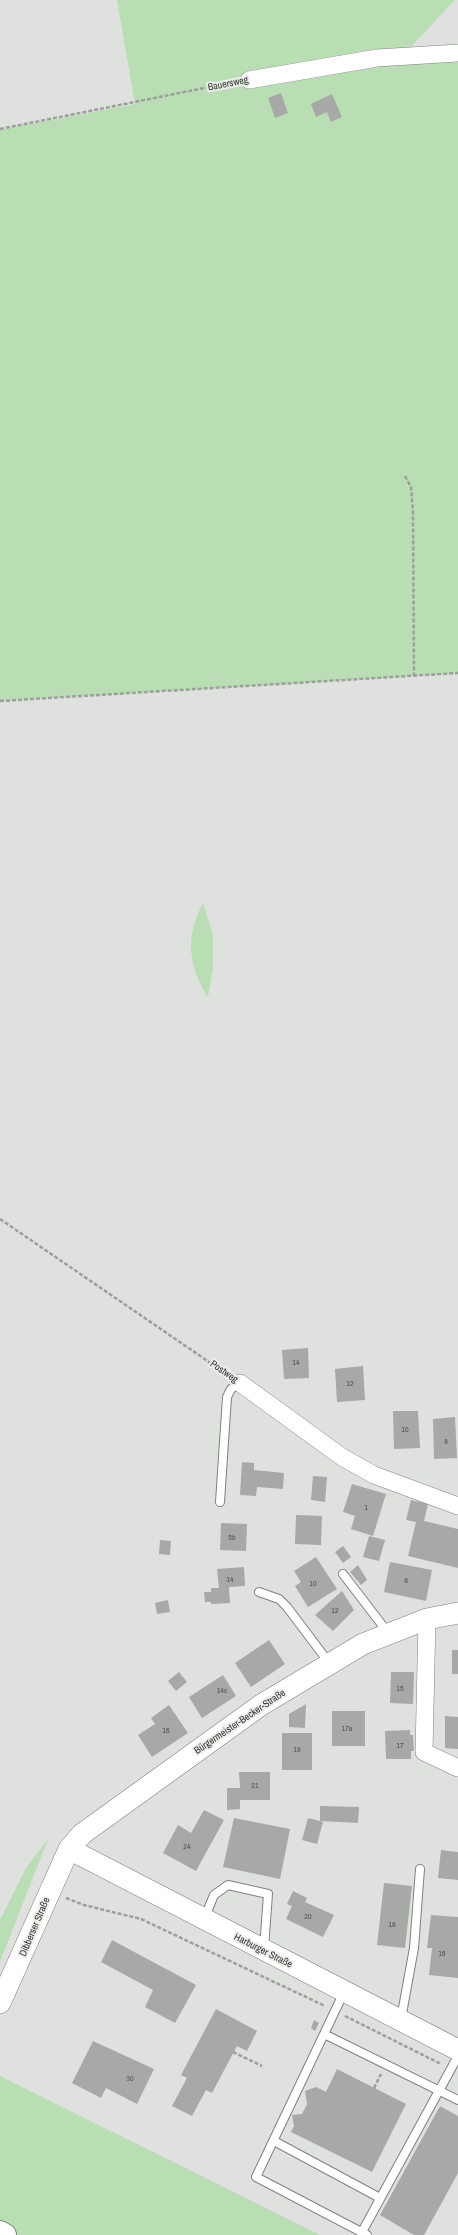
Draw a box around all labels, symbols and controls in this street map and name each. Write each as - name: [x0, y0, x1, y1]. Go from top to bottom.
- street label: Bauersweg: [207, 74, 249, 94]
- street label: Postweg: [208, 1358, 240, 1386]
- house number: 14: [292, 1358, 300, 1368]
- house number: 12: [346, 1379, 354, 1389]
- house number: 10: [401, 1425, 409, 1435]
- house number: 8: [444, 1437, 448, 1447]
- house number: 1: [364, 1503, 368, 1513]
- house number: 5b: [228, 1533, 236, 1543]
- house number: 14: [226, 1575, 234, 1585]
- house number: 8: [404, 1576, 408, 1586]
- house number: 10: [309, 1579, 317, 1589]
- house number: 12: [331, 1606, 339, 1616]
- house number: 15: [396, 1684, 404, 1694]
- house number: 14c: [217, 1686, 227, 1696]
- street label: Bürgermeister-Becker-Straße: [192, 1687, 288, 1757]
- house number: 17a: [342, 1724, 352, 1734]
- house number: 16: [162, 1726, 170, 1736]
- house number: 17: [396, 1741, 404, 1751]
- house number: 19: [293, 1745, 301, 1755]
- house number: 21: [251, 1781, 259, 1791]
- house number: 24: [183, 1842, 191, 1852]
- street label: Dibberser Straße: [17, 1896, 53, 1958]
- house number: 20: [304, 1912, 312, 1922]
- house number: 18: [388, 1920, 396, 1930]
- street label: Harburger Straße: [232, 1931, 294, 1971]
- house number: 16: [438, 1949, 446, 1959]
- house number: 30: [126, 2074, 134, 2084]

